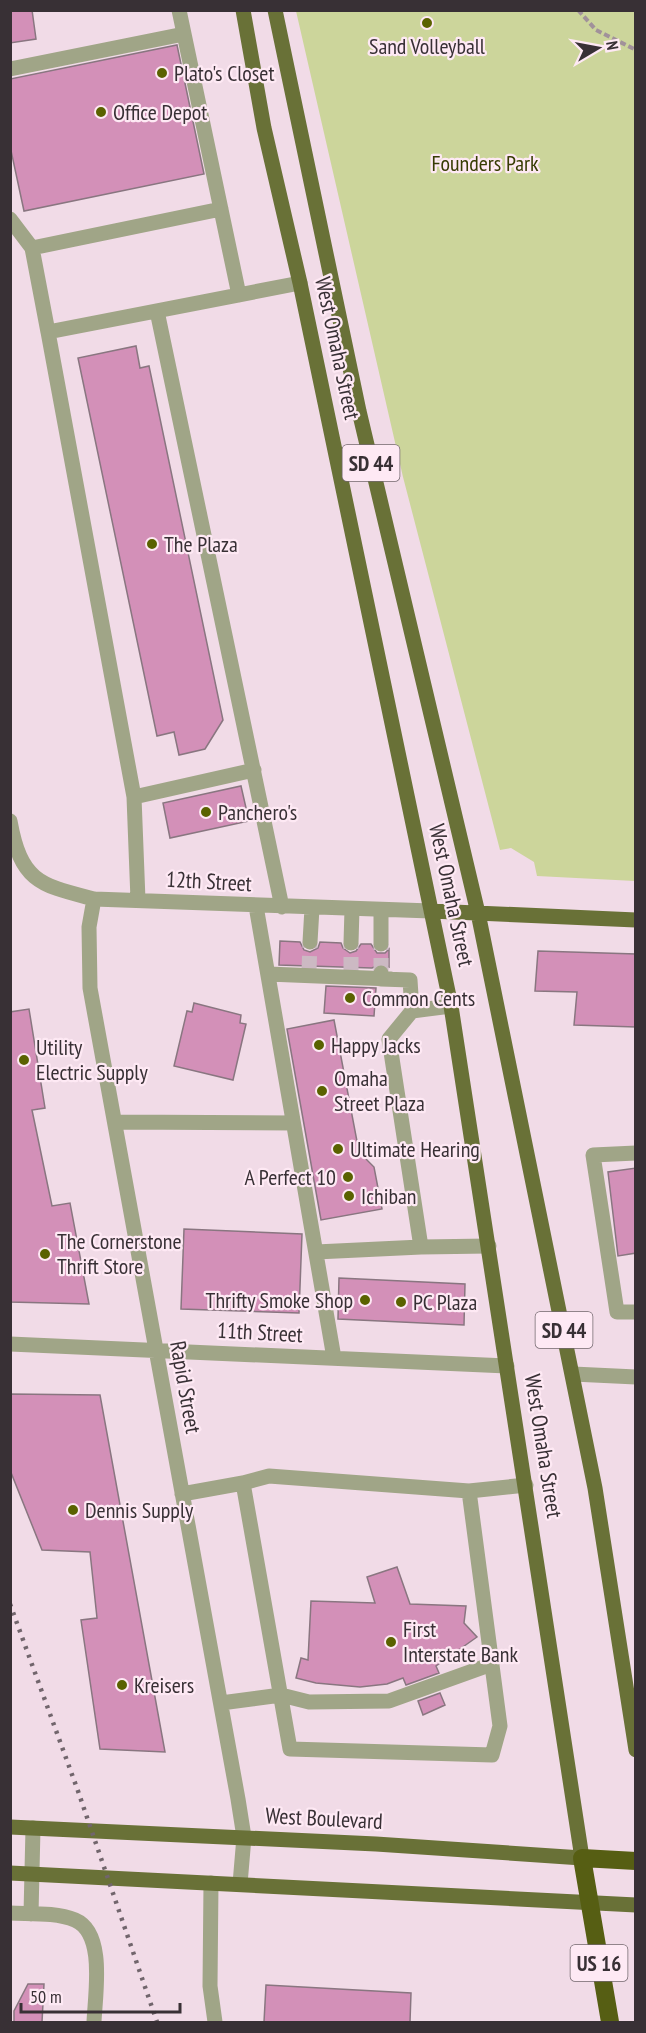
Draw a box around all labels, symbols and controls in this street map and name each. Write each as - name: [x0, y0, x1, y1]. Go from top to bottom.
- marker: Sand Volleyball: [420, 16, 434, 30]
- north arrow: [568, 18, 628, 78]
- place label: Sand Volleyball: [369, 32, 486, 60]
- text: N: [602, 39, 623, 51]
- place label: Plato's Closet: [174, 59, 274, 87]
- marker: Plato's Closet: [155, 66, 169, 80]
- place label: Office Depot: [113, 98, 207, 126]
- marker: Office Depot: [94, 105, 108, 119]
- park label: Founders Park: [431, 149, 539, 177]
- street label: West Omaha Street: [309, 274, 367, 422]
- road number: SD 44: [342, 445, 400, 481]
- place label: The Plaza: [164, 530, 238, 558]
- marker: The Plaza: [145, 537, 159, 551]
- place label: Panchero's: [218, 798, 297, 826]
- marker: Panchero's: [199, 805, 213, 819]
- street label: West Omaha Street: [423, 821, 481, 969]
- street label: 12th Street: [165, 865, 253, 897]
- place label: Common Cents: [362, 984, 475, 1012]
- marker: Common Cents: [343, 991, 357, 1005]
- place label: Happy Jacks: [331, 1031, 421, 1059]
- place label: Utility Electric Supply: [36, 1033, 148, 1086]
- marker: Happy Jacks: [312, 1038, 326, 1052]
- marker: Utility Electric Supply: [17, 1053, 31, 1067]
- place label: Omaha Street Plaza: [334, 1064, 425, 1117]
- marker: Omaha Street Plaza: [315, 1084, 329, 1098]
- place label: Ultimate Hearing: [350, 1135, 480, 1163]
- marker: Ultimate Hearing: [331, 1142, 345, 1156]
- place label: A Perfect 10: [245, 1163, 336, 1191]
- marker: A Perfect 10: [341, 1170, 355, 1184]
- place label: Ichiban: [361, 1182, 416, 1210]
- marker: Ichiban: [342, 1189, 356, 1203]
- place label: The Cornerstone Thrift Store: [57, 1227, 182, 1280]
- marker: The Cornerstone Thrift Store: [38, 1247, 52, 1261]
- place label: Thrifty Smoke Shop: [206, 1286, 353, 1314]
- place label: PC Plaza: [413, 1288, 477, 1316]
- marker: Thrifty Smoke Shop: [358, 1293, 372, 1307]
- marker: PC Plaza: [394, 1295, 408, 1309]
- road number: SD 44: [536, 1312, 592, 1348]
- street label: 11th Street: [216, 1316, 304, 1348]
- street label: Rapid Street: [164, 1339, 208, 1435]
- street label: West Omaha Street: [519, 1372, 569, 1520]
- place label: Dennis Supply: [85, 1496, 194, 1524]
- marker: Dennis Supply: [66, 1503, 80, 1517]
- place label: First Interstate Bank: [403, 1615, 519, 1668]
- marker: First Interstate Bank: [384, 1635, 398, 1649]
- place label: Kreisers: [134, 1671, 194, 1699]
- marker: Kreisers: [115, 1678, 129, 1692]
- street label: West Boulevard: [265, 1801, 383, 1835]
- road number: US 16: [570, 1945, 628, 1981]
- scale bar: [21, 1976, 180, 2014]
- text: 50 m: [30, 1985, 62, 2008]

